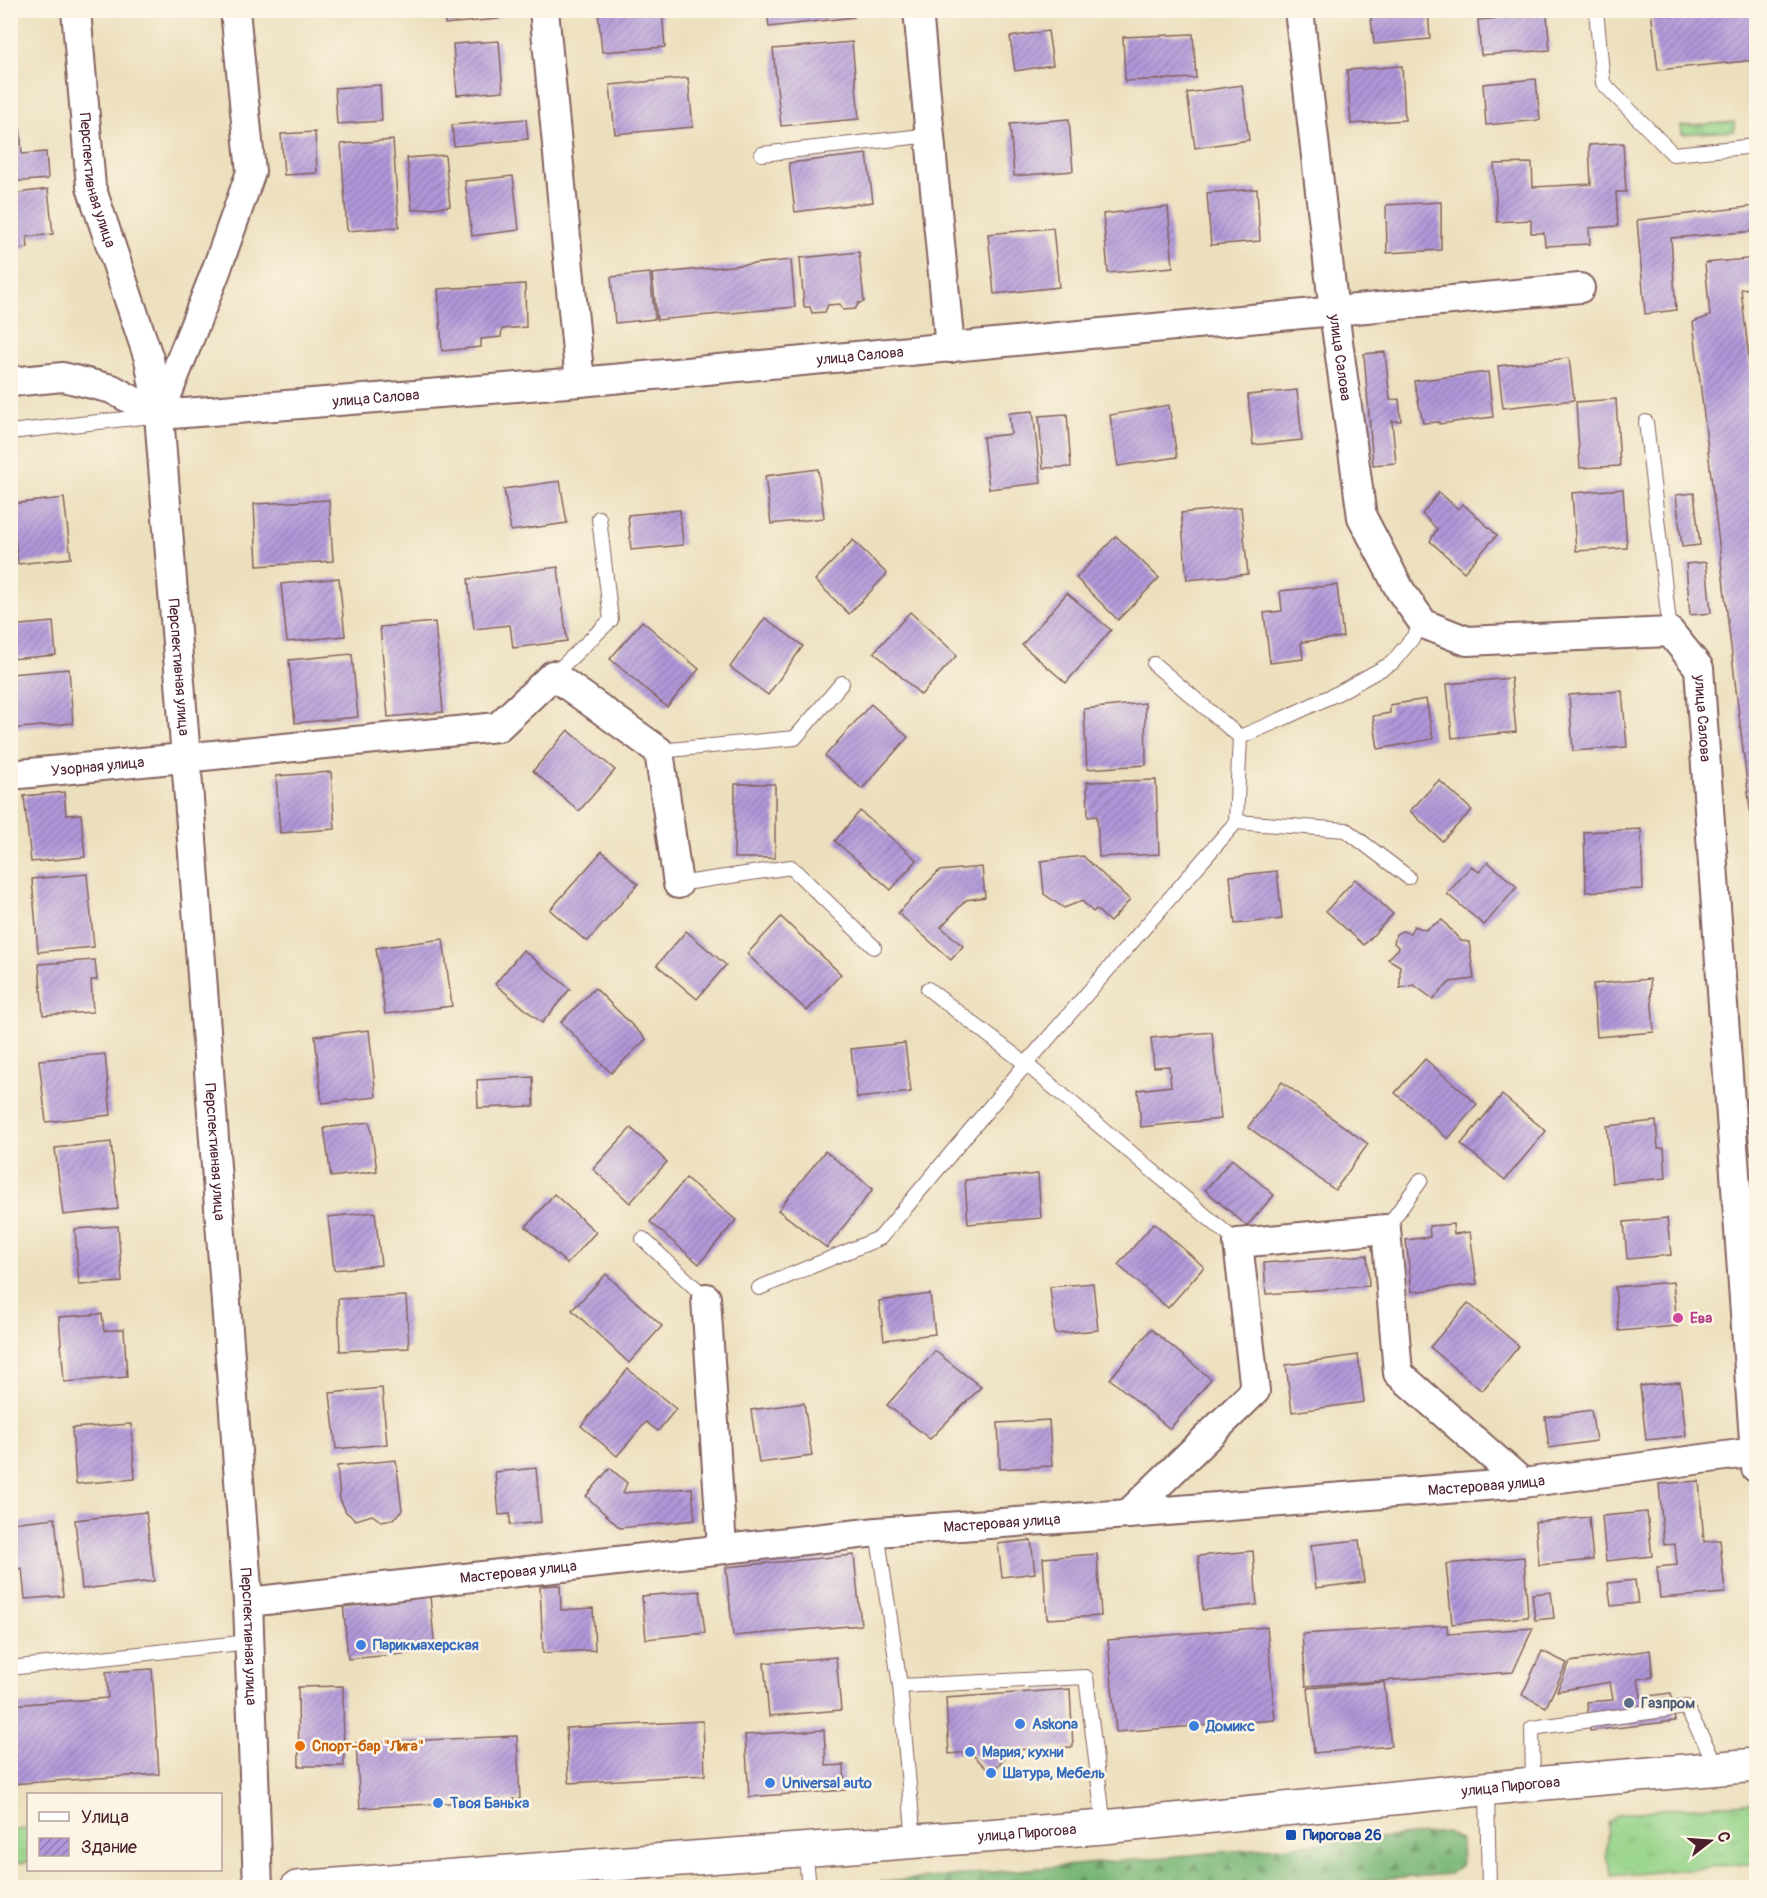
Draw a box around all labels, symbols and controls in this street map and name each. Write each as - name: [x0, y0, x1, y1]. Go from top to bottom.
- street label: Перспективная улица: [75, 112, 120, 250]
- street label: улица Салова: [1325, 312, 1356, 402]
- street label: улица Салова: [815, 342, 904, 369]
- street label: улица Салова: [331, 385, 420, 411]
- street label: Перспективная улица: [164, 598, 194, 737]
- street label: улица Салова: [1690, 673, 1715, 763]
- street label: Узорная улица: [50, 752, 145, 780]
- street label: Перспективная улица: [200, 1082, 229, 1221]
- place label: Ева: [1690, 1309, 1712, 1328]
- marker: Ева: [1671, 1311, 1685, 1325]
- street label: Мастеровая улица: [1427, 1471, 1546, 1500]
- street label: Мастеровая улица: [943, 1509, 1061, 1537]
- street label: Мастеровая улица: [459, 1556, 578, 1588]
- street label: Перспективная улица: [236, 1567, 261, 1706]
- place label: Парикмахерская: [373, 1636, 479, 1655]
- marker: Парикмахерская: [354, 1638, 368, 1652]
- place label: Газпром: [1641, 1694, 1695, 1713]
- marker: Газпром: [1622, 1696, 1636, 1710]
- place label: Askona: [1032, 1715, 1078, 1734]
- marker: Askona: [1013, 1717, 1027, 1731]
- place label: Домикс: [1205, 1717, 1255, 1736]
- marker: Домикс: [1187, 1719, 1201, 1733]
- place label: Спорт-бар "Лига": [312, 1737, 424, 1756]
- marker: Спорт-бар "Лига": [293, 1739, 307, 1753]
- place label: Мария, кухни: [982, 1743, 1064, 1762]
- marker: Мария, кухни: [963, 1745, 977, 1759]
- place label: Шатура, Мебель: [1002, 1764, 1105, 1783]
- marker: Шатура, Мебель: [984, 1766, 998, 1780]
- street label: улица Пирогова: [1459, 1772, 1561, 1801]
- place label: Universal auto: [782, 1774, 872, 1793]
- marker: Universal auto: [763, 1776, 777, 1790]
- legend: [27, 1793, 222, 1871]
- place label: Твоя Банька: [449, 1794, 529, 1813]
- marker: Твоя Банька: [431, 1796, 445, 1810]
- text: Улица: [81, 1806, 129, 1829]
- north arrow: [1680, 1811, 1740, 1871]
- street label: улица Пирогова: [976, 1820, 1077, 1846]
- place label: Пирогова 26: [1303, 1826, 1382, 1845]
- marker: Пирогова 26: [1284, 1828, 1298, 1842]
- text: С: [1712, 1829, 1734, 1845]
- text: Здание: [81, 1836, 137, 1859]

